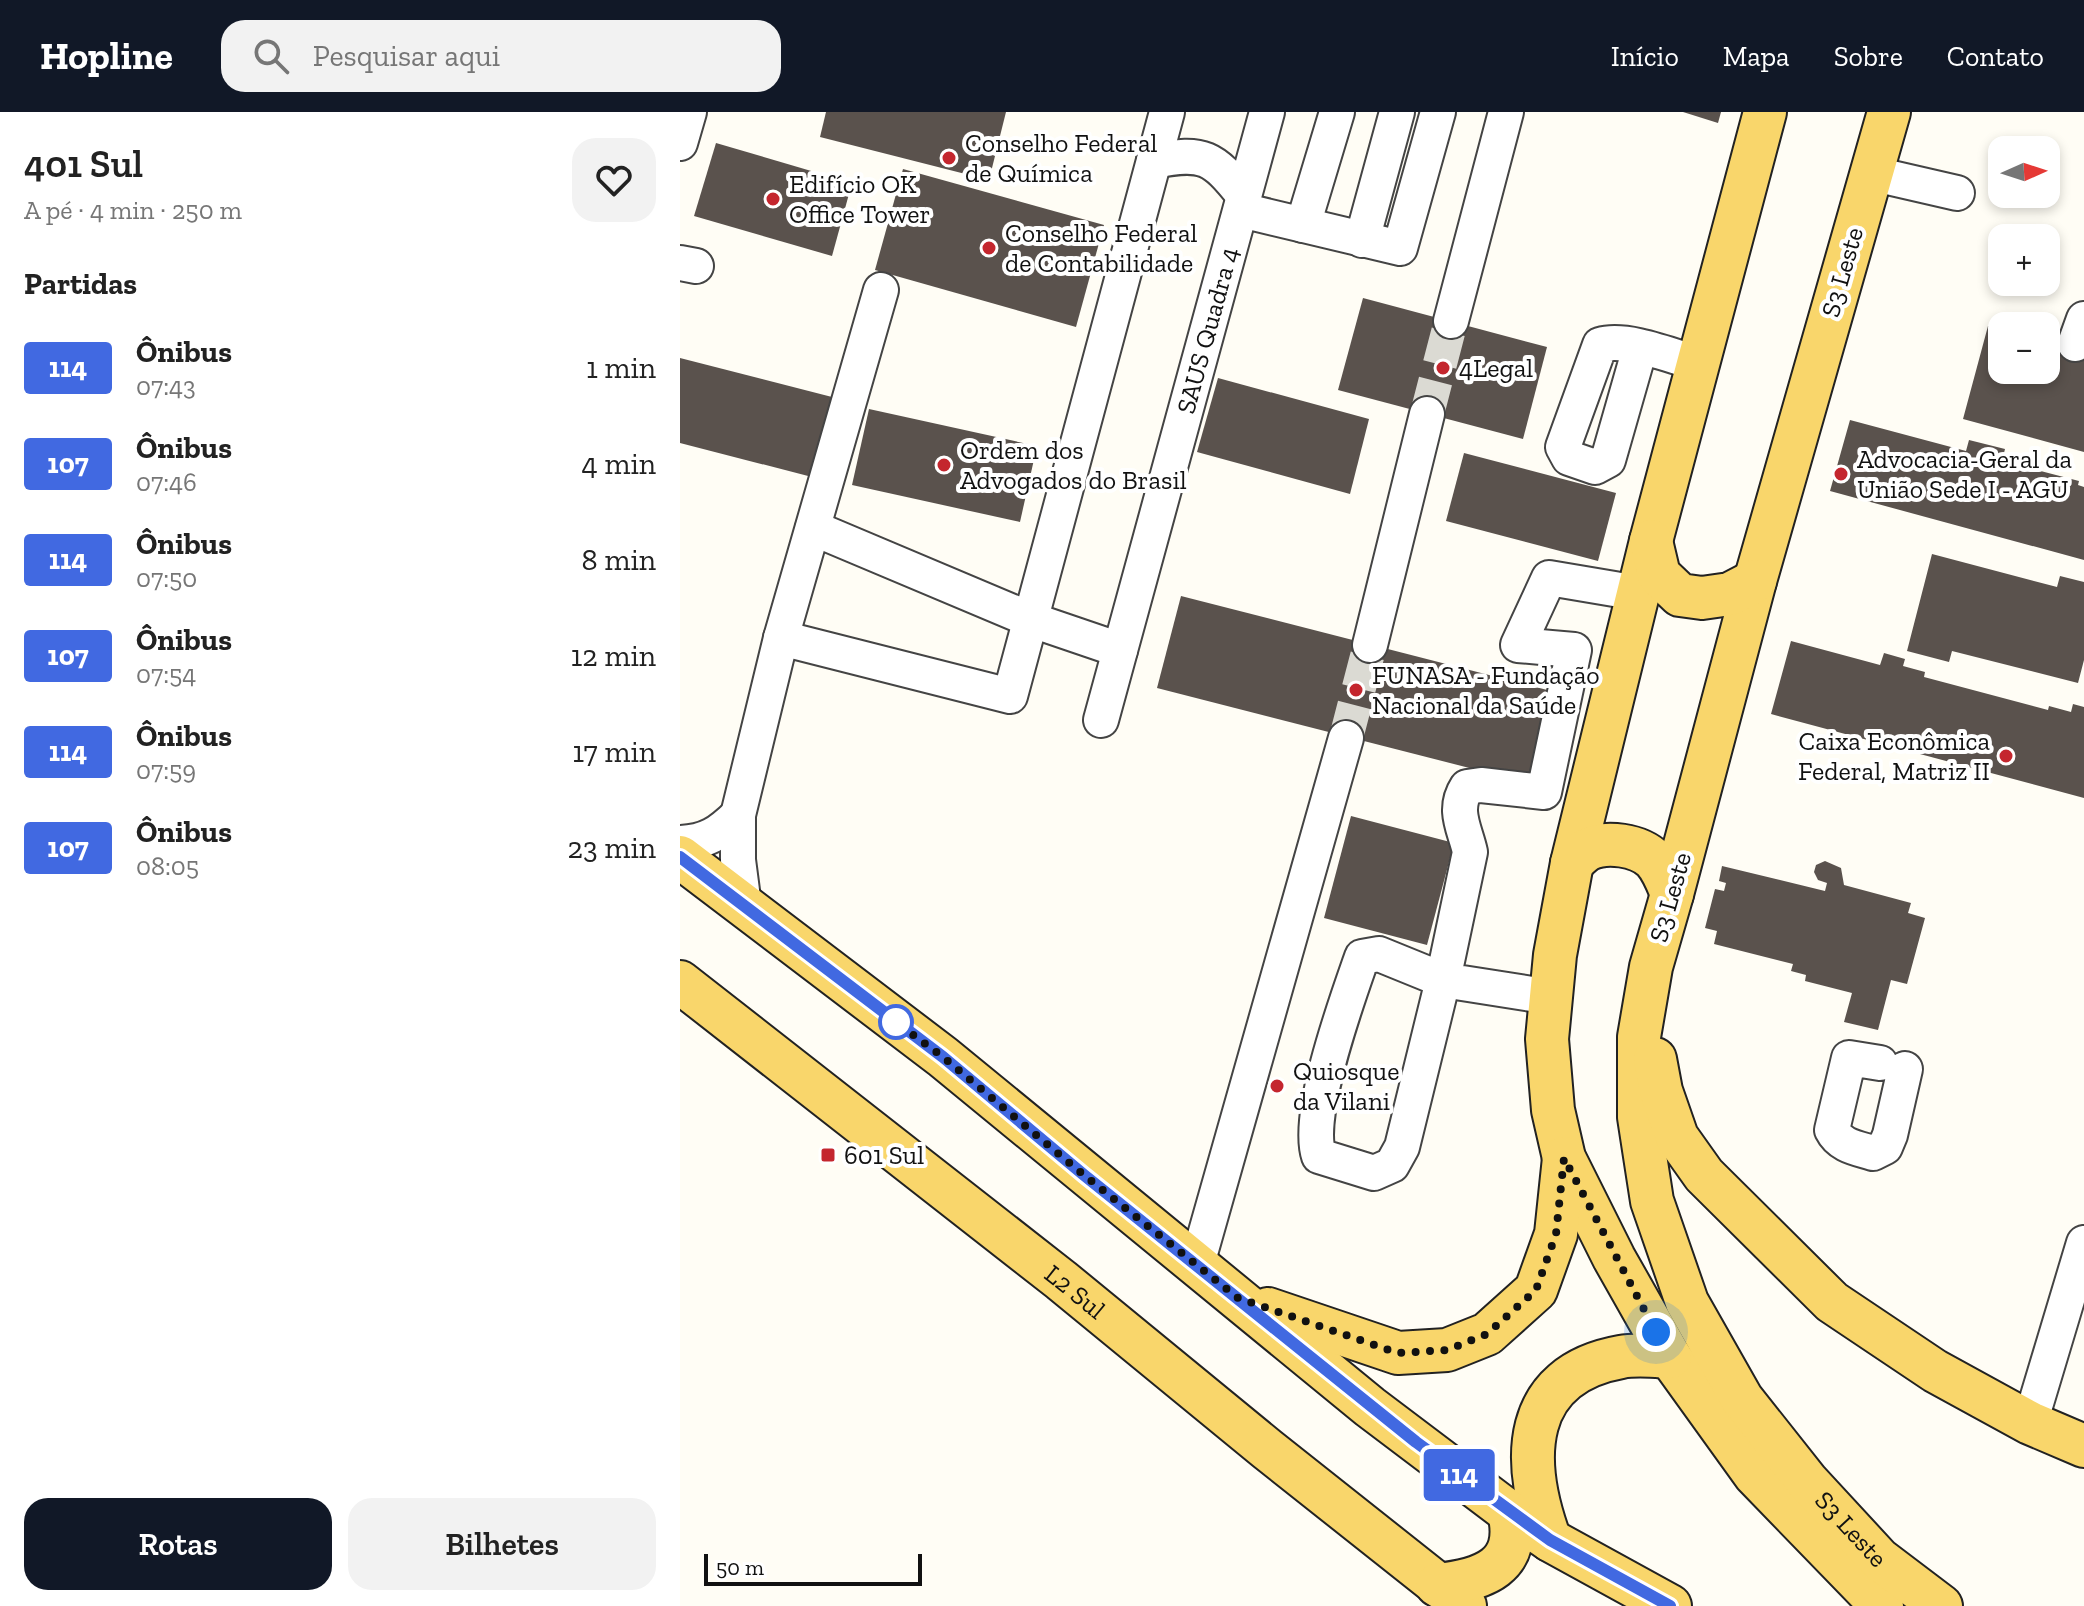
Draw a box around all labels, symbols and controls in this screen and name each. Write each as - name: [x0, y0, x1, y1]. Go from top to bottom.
- search box: [221, 20, 781, 92]
- text: Hopline: [40, 33, 173, 79]
- icon: search: [249, 34, 293, 78]
- text: Pesquisar aqui: [313, 38, 500, 74]
- text: Início: [1611, 40, 1679, 73]
- text: Mapa: [1723, 40, 1790, 73]
- text: Sobre: [1834, 40, 1903, 73]
- text: Contato: [1947, 40, 2044, 73]
- place label: Conselho Federal de Química: [965, 127, 1158, 189]
- north arrow: [1988, 136, 2060, 208]
- map controls: [1988, 136, 2060, 384]
- button: heart: [572, 138, 656, 222]
- text: 401 Sul: [24, 141, 143, 187]
- marker: Conselho Federal de Química: [940, 149, 958, 167]
- place label: Edifício OK Office Tower: [789, 168, 930, 230]
- marker: Edifício OK Office Tower: [764, 190, 782, 208]
- text: A pé · 4 min · 250 m: [24, 194, 242, 226]
- place label: Conselho Federal de Contabilidade: [1005, 217, 1198, 279]
- street label: S3 Leste: [1814, 223, 1870, 321]
- button: +: [1988, 224, 2060, 296]
- marker: Conselho Federal de Contabilidade: [980, 239, 998, 257]
- street label: SAUS Quadra 4: [1169, 243, 1245, 417]
- text: Partidas: [24, 266, 137, 302]
- button: −: [1988, 312, 2060, 384]
- text: Ônibus: [136, 334, 232, 370]
- text: 1 min: [586, 350, 656, 386]
- text: 114: [49, 351, 87, 384]
- place label: 4Legal: [1459, 352, 1533, 384]
- marker: 4Legal: [1434, 359, 1452, 377]
- text: 07:43: [136, 370, 196, 402]
- text: Ônibus: [136, 430, 232, 466]
- place label: Ordem dos Advogados do Brasil: [960, 434, 1187, 496]
- place label: Advocacia-Geral da União Sede I - AGU: [1857, 443, 2073, 505]
- text: 4 min: [582, 446, 656, 482]
- text: 107: [47, 447, 89, 480]
- marker: Ordem dos Advogados do Brasil: [935, 456, 953, 474]
- marker: Advocacia-Geral da União Sede I - AGU: [1832, 465, 1850, 483]
- text: 07:46: [136, 466, 197, 498]
- text: Ônibus: [136, 526, 232, 562]
- text: 8 min: [582, 542, 656, 578]
- text: 114: [49, 543, 87, 576]
- text: 07:50: [136, 562, 197, 594]
- text: Ônibus: [136, 622, 232, 658]
- text: 12 min: [571, 638, 656, 674]
- text: 107: [47, 639, 89, 672]
- text: 07:54: [136, 658, 196, 690]
- place label: FUNASA - Fundação Nacional da Saúde: [1372, 659, 1600, 721]
- marker: FUNASA - Fundação Nacional da Saúde: [1347, 681, 1365, 699]
- text: Ônibus: [136, 718, 232, 754]
- place label: Caixa Econômica Federal, Matriz II: [1798, 725, 1990, 787]
- text: 17 min: [573, 734, 656, 770]
- text: 114: [49, 735, 87, 768]
- marker: Caixa Econômica Federal, Matriz II: [1997, 747, 2015, 765]
- text: 07:59: [136, 754, 196, 786]
- text: Ônibus: [136, 814, 232, 850]
- text: 23 min: [568, 830, 656, 866]
- text: 107: [47, 831, 89, 864]
- street label: S3 Leste: [1642, 848, 1698, 946]
- text: 08:05: [136, 850, 199, 882]
- unlabelled marker: [879, 1005, 913, 1039]
- place label: Quiosque da Vilani: [1293, 1055, 1399, 1117]
- marker: Quiosque da Vilani: [1268, 1077, 1286, 1095]
- place label: 601 Sul: [844, 1139, 924, 1171]
- marker: 601 Sul: [819, 1146, 837, 1164]
- street label: L2 Sul: [1038, 1257, 1112, 1326]
- your location: [1636, 1312, 1676, 1352]
- line badge: 114: [1413, 1449, 1505, 1501]
- text: 114: [1440, 1458, 1478, 1491]
- street label: S3 Leste: [1808, 1484, 1894, 1574]
- button: Rotas: [24, 1498, 332, 1590]
- button: Bilhetes: [348, 1498, 656, 1590]
- scale bar: [704, 1550, 922, 1586]
- text: 50 m: [716, 1554, 764, 1581]

